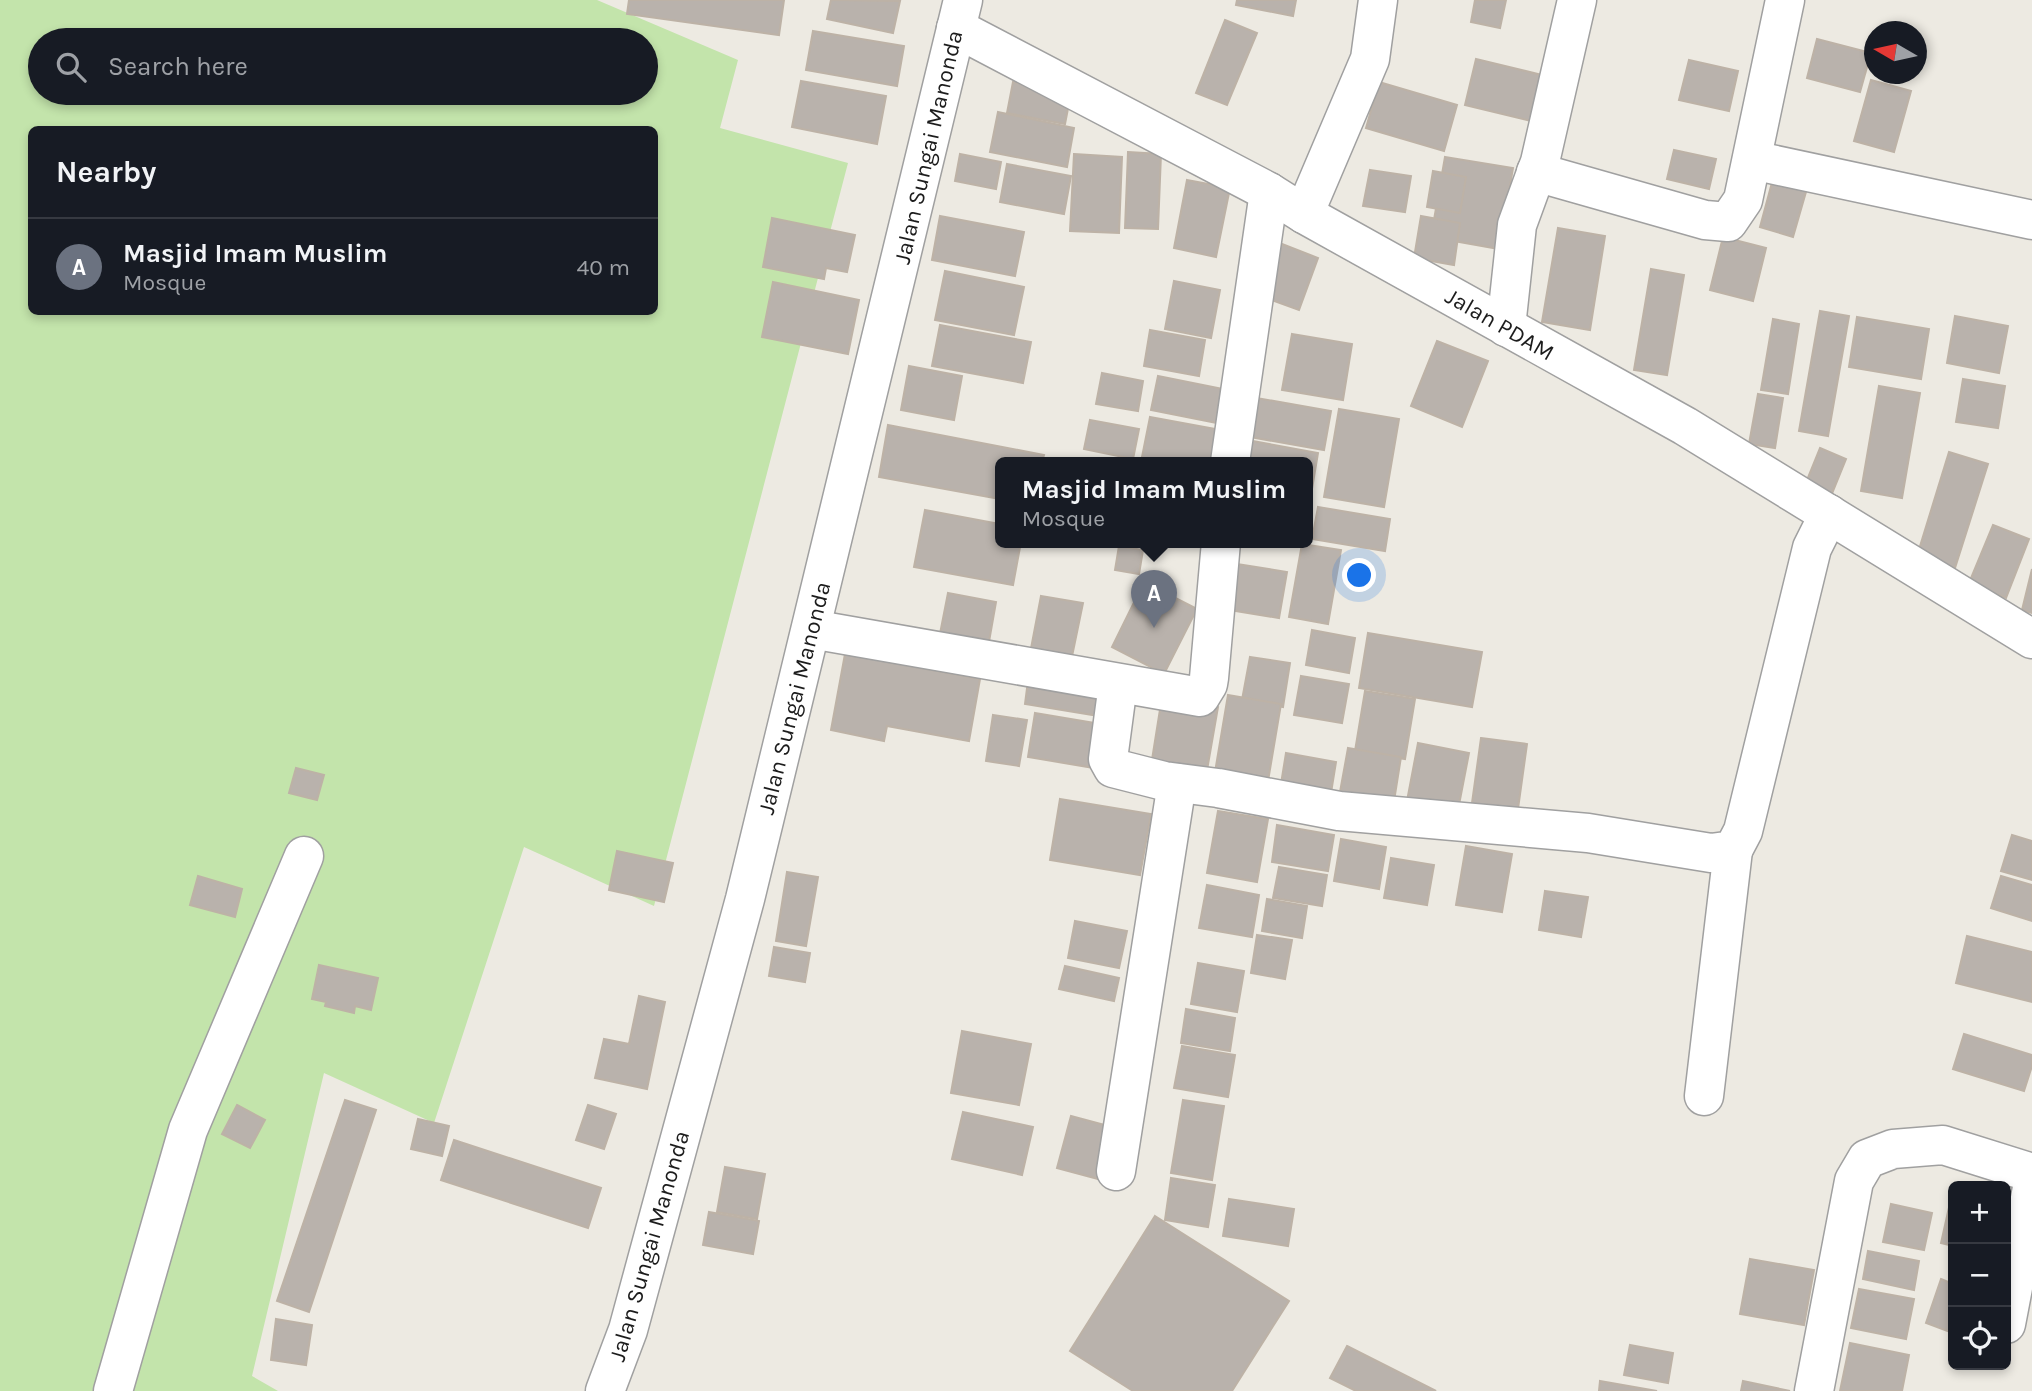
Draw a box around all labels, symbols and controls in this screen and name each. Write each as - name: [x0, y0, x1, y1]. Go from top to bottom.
- north arrow: [1864, 21, 1927, 84]
- search box: [28, 28, 658, 105]
- street label: Jalan Sungai Manonda: [888, 28, 969, 267]
- icon: search: [52, 48, 90, 86]
- text: Search here: [108, 51, 248, 82]
- text: Nearby: [56, 154, 156, 190]
- text: Masjid Imam Muslim: [123, 238, 387, 269]
- text: A: [72, 254, 86, 281]
- text: 40 m: [577, 254, 630, 281]
- text: Mosque: [123, 269, 206, 296]
- street label: Jalan PDAM: [1441, 282, 1559, 366]
- popup: [995, 457, 1313, 548]
- text: Masjid Imam Muslim: [1022, 474, 1286, 505]
- text: Mosque: [1022, 505, 1105, 532]
- your location: [1342, 558, 1376, 592]
- pin: A: [1131, 570, 1177, 628]
- street label: Jalan Sungai Manonda: [752, 579, 836, 817]
- street label: Jalan Sungai Manonda: [604, 1128, 695, 1365]
- map controls: [1948, 1181, 2011, 1370]
- button: +: [1948, 1181, 2011, 1244]
- button: −: [1948, 1244, 2011, 1307]
- button: locate: [1948, 1307, 2011, 1370]

